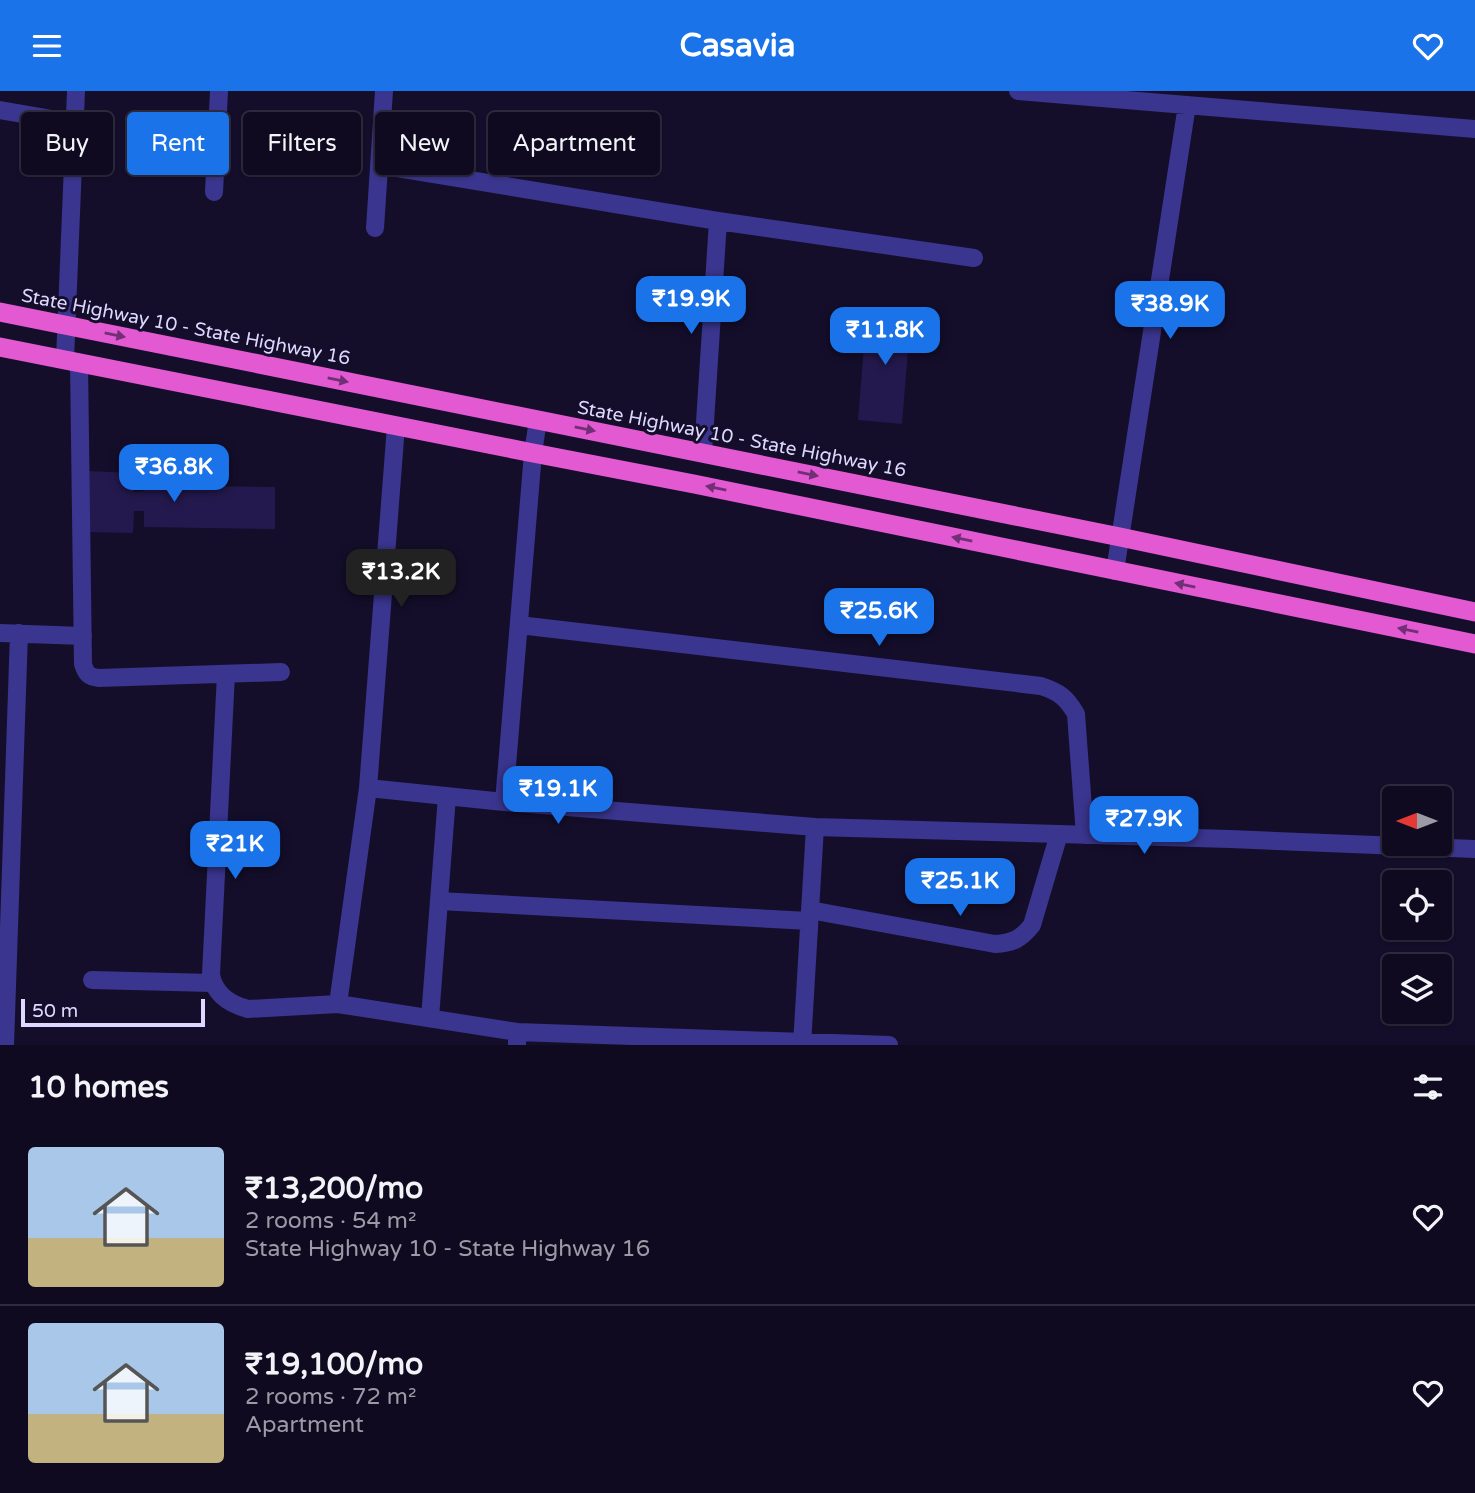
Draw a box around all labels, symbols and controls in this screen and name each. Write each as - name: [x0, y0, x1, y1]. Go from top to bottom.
- icon: menu: [28, 27, 66, 65]
- text: Casavia: [679, 27, 796, 65]
- icon: heart: [1409, 27, 1447, 65]
- chip: Buy: [21, 112, 113, 175]
- chip: Rent: [127, 112, 229, 175]
- chip: Filters: [243, 112, 361, 175]
- chip: New: [375, 112, 474, 175]
- chip: Apartment: [488, 112, 660, 175]
- pin: ₹19.9K: [634, 277, 748, 336]
- pin: ₹38.9K: [1113, 281, 1227, 341]
- street label: State Highway 10 - State Highway 16: [19, 284, 352, 370]
- text: ₹19.9K: [652, 285, 730, 313]
- text: ₹38.9K: [1131, 290, 1209, 318]
- pin: ₹11.8K: [828, 307, 942, 367]
- text: ₹11.8K: [846, 316, 924, 344]
- one-way arrow: [104, 330, 126, 341]
- one-way arrow: [327, 374, 349, 385]
- street label: State Highway 10 - State Highway 16: [575, 396, 908, 482]
- one-way arrow: [574, 424, 596, 435]
- pin: ₹36.8K: [117, 445, 231, 504]
- text: ₹36.8K: [135, 453, 213, 481]
- one-way arrow: [797, 468, 819, 479]
- one-way arrow: [705, 483, 727, 494]
- one-way arrow: [951, 533, 973, 544]
- pin: ₹13.2K: [344, 549, 458, 609]
- text: ₹13.2K: [362, 558, 440, 586]
- one-way arrow: [1174, 580, 1196, 591]
- pin: ₹25.6K: [822, 589, 936, 648]
- text: ₹25.6K: [840, 597, 918, 625]
- one-way arrow: [1397, 625, 1419, 636]
- pin: ₹19.1K: [501, 767, 615, 826]
- text: ₹19.1K: [519, 775, 597, 803]
- north arrow: [1382, 786, 1452, 856]
- map controls: [1382, 786, 1452, 1024]
- pin: ₹27.9K: [1087, 797, 1201, 856]
- text: ₹27.9K: [1105, 805, 1183, 833]
- pin: ₹21K: [194, 821, 276, 881]
- text: ₹21K: [206, 830, 264, 858]
- pin: ₹25.1K: [903, 859, 1017, 918]
- text: ₹25.1K: [921, 867, 999, 895]
- button: locate: [1382, 870, 1452, 940]
- button: layers: [1382, 954, 1452, 1024]
- scale bar: [21, 996, 205, 1028]
- text: 50 m: [32, 1000, 78, 1022]
- icon: filters: [1409, 1068, 1447, 1106]
- text: 10 homes: [28, 1069, 169, 1106]
- text: ₹13,200/mo: [245, 1170, 423, 1207]
- icon: home: [84, 1175, 168, 1259]
- icon: heart: [1409, 1198, 1447, 1236]
- text: 2 rooms · 54 m²: [245, 1207, 416, 1235]
- text: State Highway 10 - State Highway 16: [245, 1235, 650, 1263]
- text: ₹19,100/mo: [245, 1346, 423, 1383]
- icon: home: [84, 1351, 168, 1435]
- icon: heart: [1409, 1374, 1447, 1412]
- text: 2 rooms · 72 m²: [245, 1383, 416, 1411]
- text: Apartment: [245, 1411, 364, 1439]

